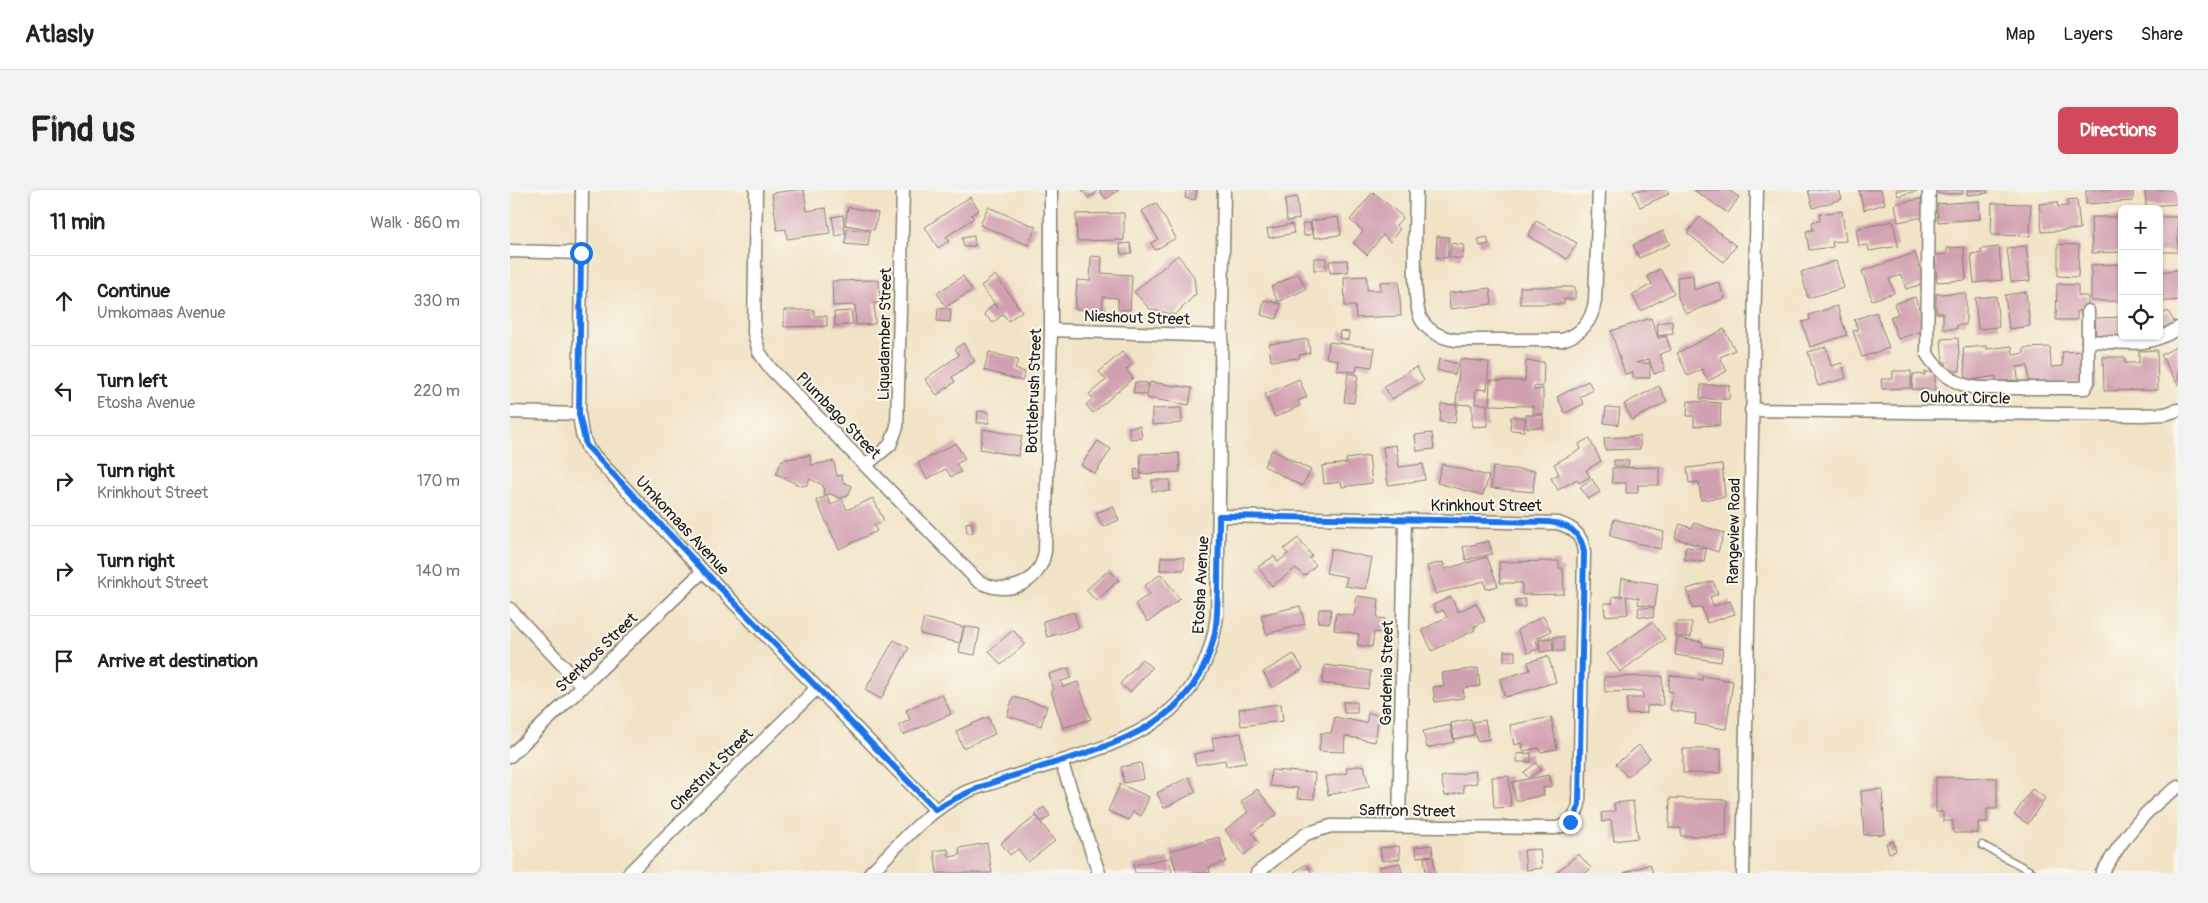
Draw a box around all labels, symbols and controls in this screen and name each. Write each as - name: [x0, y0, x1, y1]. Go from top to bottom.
- text: Atlasly: [25, 20, 94, 49]
- text: Map: [2006, 23, 2035, 46]
- text: Layers: [2063, 23, 2113, 46]
- text: Share: [2141, 23, 2183, 46]
- button: Directions: [2058, 107, 2178, 154]
- text: Find us: [30, 108, 135, 152]
- map controls: [2118, 205, 2163, 340]
- button: +: [2118, 205, 2163, 250]
- text: 11 min: [50, 209, 105, 236]
- text: Walk · 860 m: [370, 213, 460, 233]
- route start: [570, 242, 593, 265]
- button: −: [2118, 250, 2163, 295]
- street label: Liquadamber Street: [874, 267, 896, 401]
- text: Continue: [97, 279, 170, 303]
- icon: ahead: [50, 287, 78, 315]
- text: 330 m: [414, 291, 460, 311]
- button: locate: [2118, 295, 2163, 340]
- text: Umkomaas Avenue: [97, 303, 225, 323]
- street label: Nieshout Street: [1084, 306, 1191, 330]
- street label: Bottlebrush Street: [1022, 327, 1046, 454]
- street label: Plumbago Street: [792, 368, 885, 464]
- text: Turn left: [97, 369, 167, 393]
- icon: left: [50, 377, 78, 405]
- text: 220 m: [414, 381, 460, 401]
- street label: Ouhout Circle: [1920, 387, 2011, 409]
- text: Etosha Avenue: [97, 393, 195, 413]
- text: Turn right: [97, 459, 175, 483]
- icon: right: [50, 467, 78, 495]
- text: 170 m: [417, 471, 460, 491]
- street label: Umkomaas Avenue: [631, 472, 733, 580]
- street label: Rangeview Road: [1723, 478, 1745, 584]
- text: Krinkhout Street: [97, 483, 208, 503]
- street label: Krinkhout Street: [1430, 496, 1542, 516]
- street label: Etosha Avenue: [1188, 535, 1214, 635]
- text: Turn right: [97, 549, 175, 573]
- icon: right: [50, 557, 78, 585]
- text: 140 m: [416, 561, 460, 581]
- text: Krinkhout Street: [97, 573, 208, 593]
- street label: Sterkbos Street: [551, 608, 642, 697]
- street label: Gardenia Street: [1376, 620, 1398, 726]
- icon: arrive: [50, 647, 78, 675]
- text: Arrive at destination: [97, 649, 258, 673]
- street label: Chestnut Street: [666, 724, 758, 815]
- street label: Saffron Street: [1358, 800, 1456, 822]
- route end: [1559, 811, 1582, 834]

